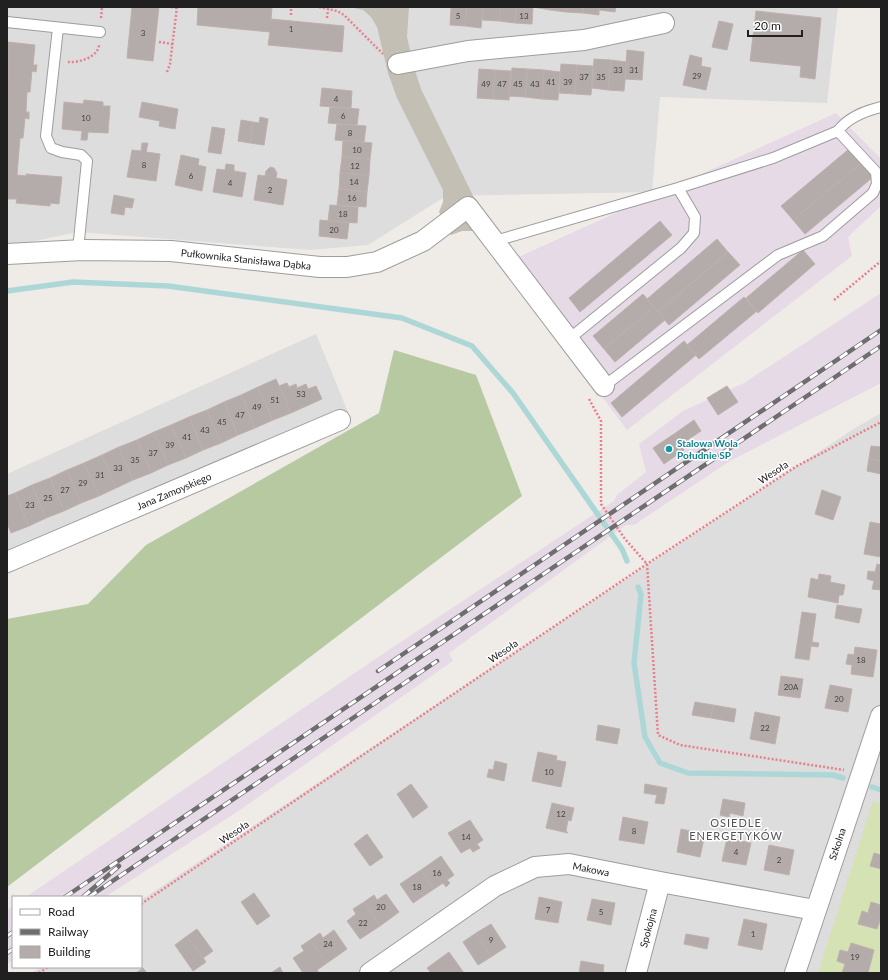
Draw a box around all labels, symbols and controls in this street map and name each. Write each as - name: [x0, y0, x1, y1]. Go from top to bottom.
- house number: 5: [456, 11, 461, 21]
- house number: 13: [519, 11, 529, 21]
- scale bar: [748, 12, 802, 38]
- text: 20 m: [754, 18, 781, 33]
- house number: 1: [289, 24, 294, 34]
- house number: 3: [141, 28, 146, 38]
- house number: 33: [613, 65, 623, 75]
- house number: 31: [629, 65, 639, 75]
- house number: 29: [692, 71, 702, 81]
- house number: 37: [579, 72, 589, 82]
- house number: 35: [596, 72, 606, 82]
- house number: 41: [546, 77, 556, 87]
- house number: 39: [563, 77, 573, 87]
- house number: 49: [481, 79, 491, 89]
- house number: 47: [497, 79, 507, 89]
- house number: 45: [513, 79, 523, 89]
- house number: 43: [530, 79, 540, 89]
- house number: 4: [334, 94, 339, 104]
- house number: 6: [341, 111, 346, 121]
- house number: 10: [81, 113, 91, 123]
- house number: 8: [348, 128, 353, 138]
- house number: 10: [352, 145, 362, 155]
- house number: 8: [142, 160, 147, 170]
- house number: 12: [350, 161, 360, 171]
- house number: 6: [189, 171, 194, 181]
- house number: 14: [349, 177, 359, 187]
- house number: 4: [228, 178, 233, 188]
- house number: 2: [268, 185, 273, 195]
- house number: 16: [347, 193, 357, 203]
- house number: 18: [338, 209, 348, 219]
- house number: 20: [329, 225, 339, 235]
- street label: Pułkownika Stanisława Dąbka: [180, 246, 312, 272]
- house number: 53: [296, 389, 306, 399]
- house number: 51: [270, 395, 280, 405]
- house number: 49: [252, 402, 262, 412]
- house number: 47: [235, 410, 245, 420]
- house number: 45: [217, 417, 227, 427]
- house number: 43: [200, 425, 210, 435]
- house number: 41: [182, 432, 192, 442]
- place label: Stalowa Wola Południe SP: [677, 437, 738, 461]
- house number: 39: [165, 440, 175, 450]
- marker: Stalowa Wola Południe SP: [664, 444, 674, 454]
- house number: 37: [148, 448, 158, 458]
- house number: 35: [130, 455, 140, 465]
- street label: Wesoła: [756, 458, 790, 486]
- house number: 33: [113, 463, 123, 473]
- house number: 31: [95, 470, 105, 480]
- street label: Jana Zamoyskiego: [135, 470, 213, 512]
- house number: 29: [78, 478, 88, 488]
- house number: 27: [60, 485, 70, 495]
- house number: 25: [43, 493, 53, 503]
- house number: 23: [25, 500, 35, 510]
- street label: Wesoła: [486, 637, 520, 665]
- house number: 18: [856, 655, 866, 665]
- house number: 20A: [784, 682, 799, 692]
- house number: 20: [834, 694, 844, 704]
- house number: 22: [760, 723, 770, 733]
- house number: 10: [544, 767, 554, 777]
- house number: 12: [556, 809, 566, 819]
- district label: OSIEDLE ENERGETYKÓW: [689, 816, 783, 842]
- street label: Wesoła: [217, 818, 251, 846]
- house number: 8: [632, 826, 637, 836]
- street label: Szkolna: [826, 826, 848, 862]
- house number: 14: [461, 832, 471, 842]
- house number: 4: [734, 847, 739, 857]
- house number: 2: [777, 855, 782, 865]
- street label: Makowa: [572, 860, 610, 878]
- house number: 16: [432, 868, 442, 878]
- house number: 18: [412, 882, 422, 892]
- legend: [12, 896, 142, 968]
- house number: 20: [376, 902, 386, 912]
- text: Road: [48, 904, 75, 919]
- house number: 7: [546, 905, 551, 915]
- house number: 5: [599, 907, 604, 917]
- street label: Spokojna: [637, 907, 659, 949]
- house number: 22: [358, 918, 368, 928]
- text: Railway: [48, 924, 89, 939]
- house number: 1: [751, 929, 756, 939]
- house number: 9: [489, 935, 494, 945]
- house number: 24: [323, 939, 333, 949]
- text: Building: [48, 944, 91, 959]
- house number: 19: [850, 952, 860, 962]

